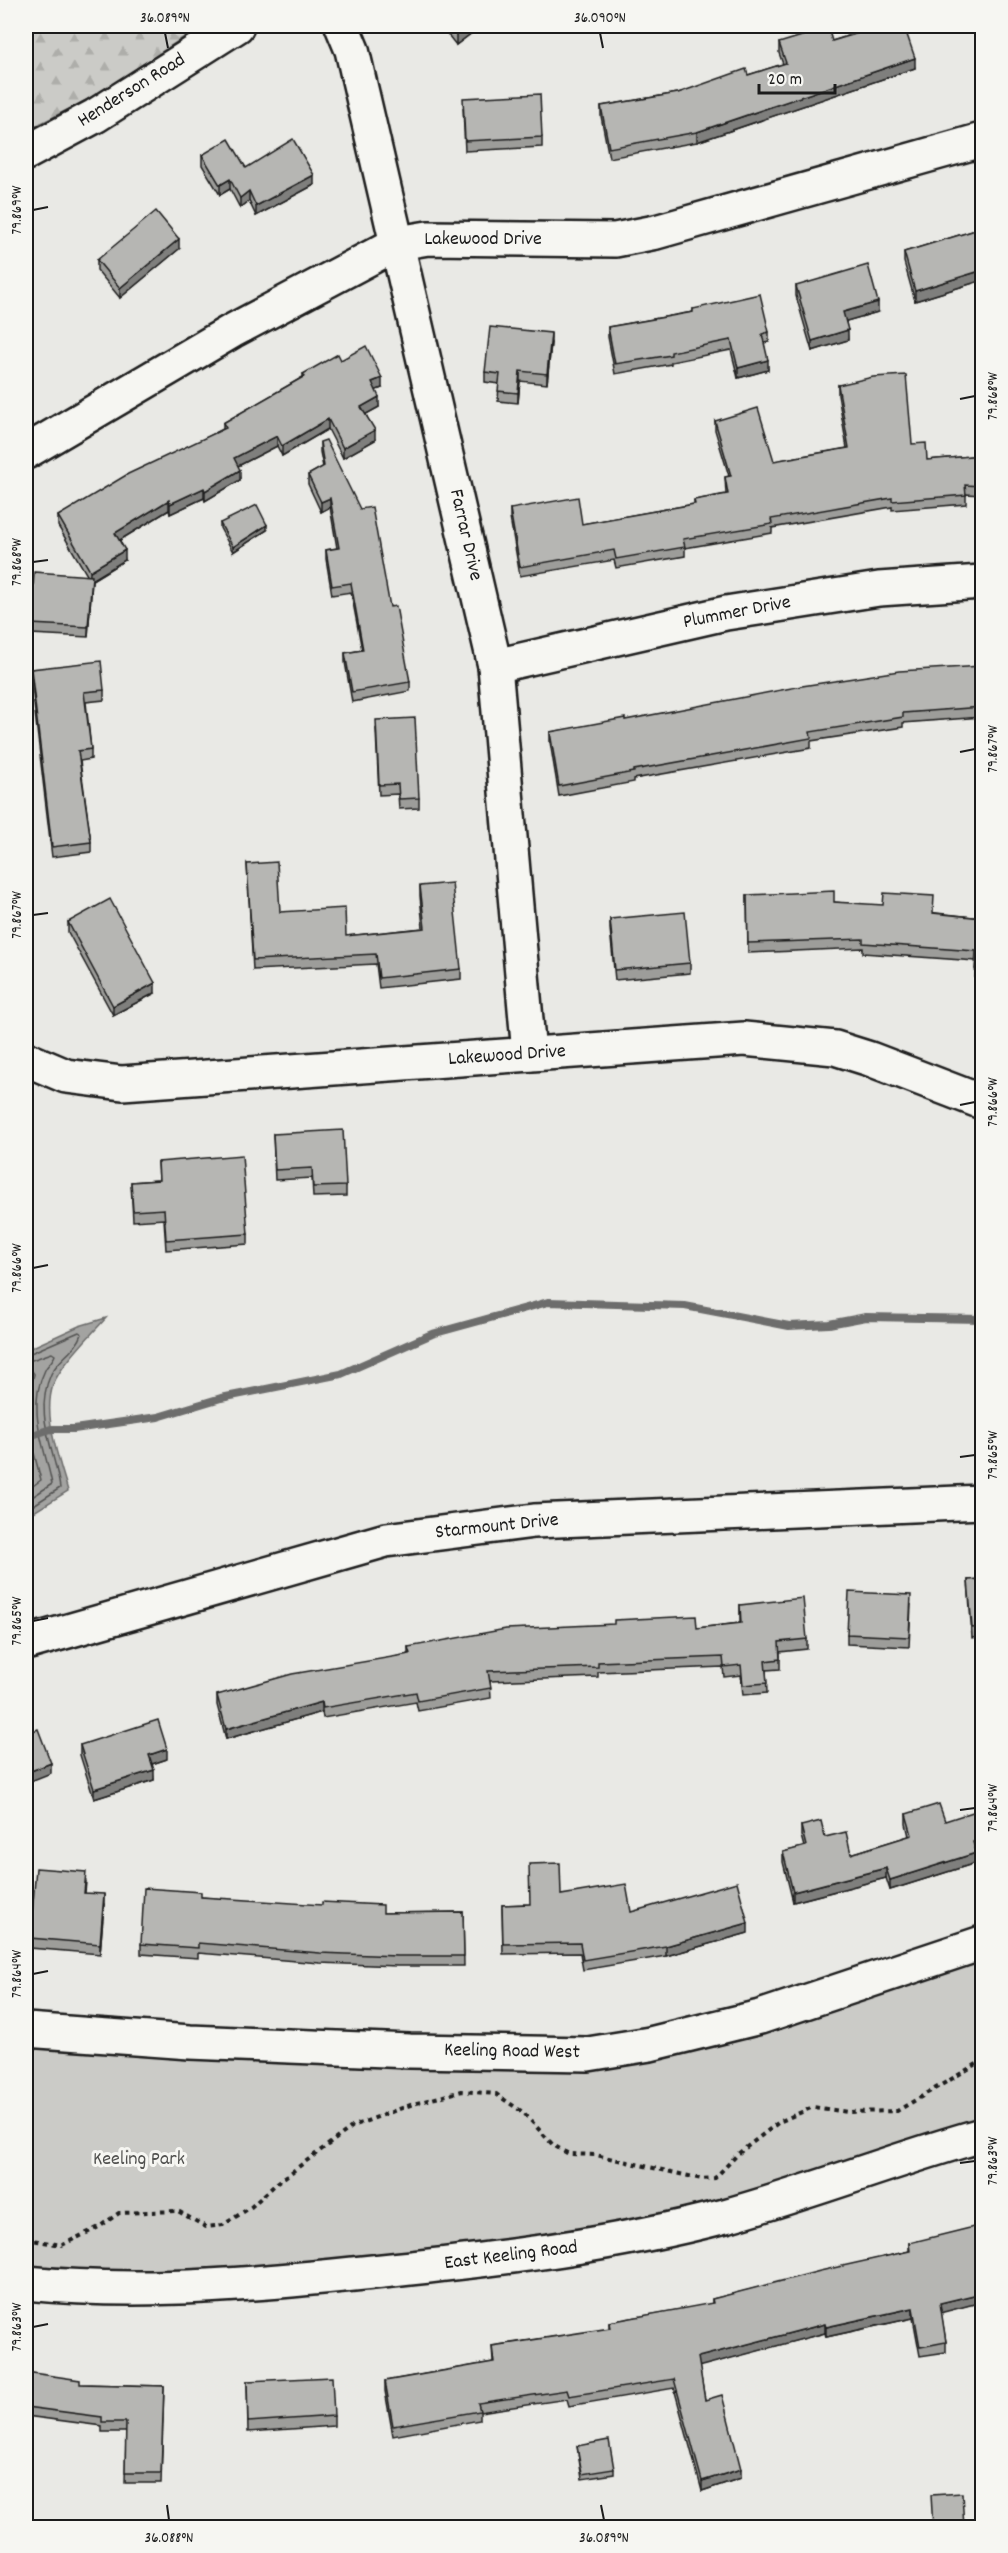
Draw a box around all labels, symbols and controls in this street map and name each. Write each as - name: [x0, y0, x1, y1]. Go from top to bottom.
- text: 36.089°N: [140, 8, 190, 30]
- text: 36.090°N: [574, 8, 626, 30]
- street label: Henderson Road: [73, 47, 191, 135]
- scale bar: [759, 57, 836, 95]
- text: 20 m: [768, 68, 802, 93]
- text: 79.869°W: [7, 185, 29, 234]
- street label: Lakewood Drive: [424, 226, 542, 254]
- text: 79.868°W: [983, 372, 1005, 420]
- street label: Farrar Drive: [441, 487, 489, 584]
- text: 79.868°W: [7, 538, 29, 586]
- street label: Plummer Drive: [681, 589, 794, 637]
- text: 79.867°W: [983, 725, 1005, 773]
- text: 79.867°W: [7, 891, 29, 939]
- street label: Lakewood Drive: [447, 1038, 567, 1074]
- text: 79.866°W: [983, 1077, 1005, 1127]
- text: 79.866°W: [7, 1243, 29, 1293]
- text: 79.865°W: [983, 1430, 1005, 1479]
- street label: Starmount Drive: [434, 1507, 560, 1547]
- text: 79.865°W: [7, 1596, 29, 1645]
- text: 79.864°W: [983, 1784, 1005, 1832]
- text: 79.864°W: [7, 1950, 29, 1998]
- street label: Keeling Road West: [444, 2037, 580, 2067]
- text: 79.863°W: [983, 2136, 1005, 2185]
- park label: Keeling Park: [93, 2146, 185, 2174]
- street label: East Keeling Road: [443, 2234, 579, 2278]
- text: 79.863°W: [7, 2302, 29, 2351]
- text: 36.088°N: [145, 2528, 193, 2550]
- text: 36.089°N: [579, 2528, 629, 2550]

